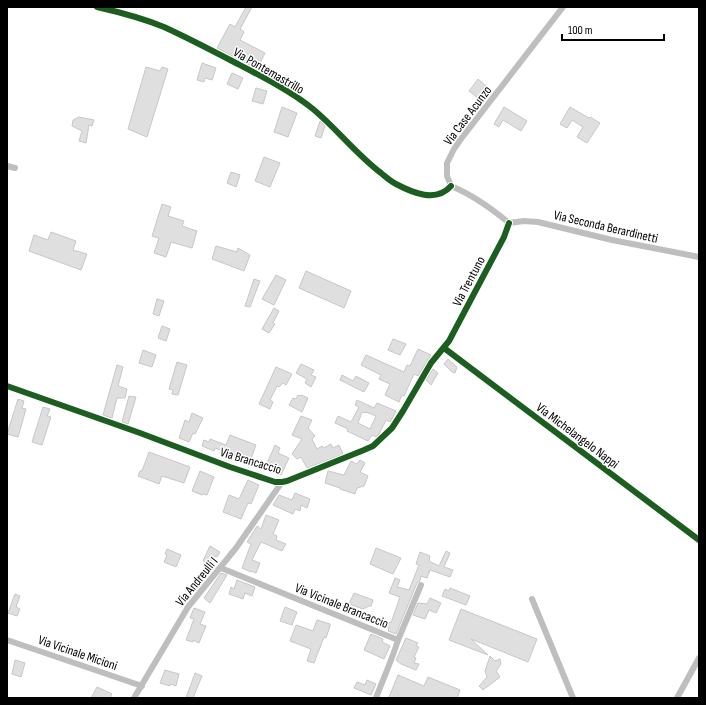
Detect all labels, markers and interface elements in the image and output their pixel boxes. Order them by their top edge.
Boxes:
scale bar [562,16,664,42]
text: 100 m [568,23,593,38]
street label: Via Pontemastrillo [230,44,307,98]
street label: Via Case Acunzo [440,83,495,148]
street label: Via Seconda Berardinetti [552,207,660,247]
street label: Via Trentuno [449,254,489,309]
street label: Via Michelangelo Nappi [533,399,622,472]
street label: Via Brancaccio [218,444,283,478]
street label: Via Andreulli I [172,554,221,609]
street label: Via Vicinale Brancaccio [292,580,391,632]
street label: Via Vicinale Micioni [36,632,119,674]

